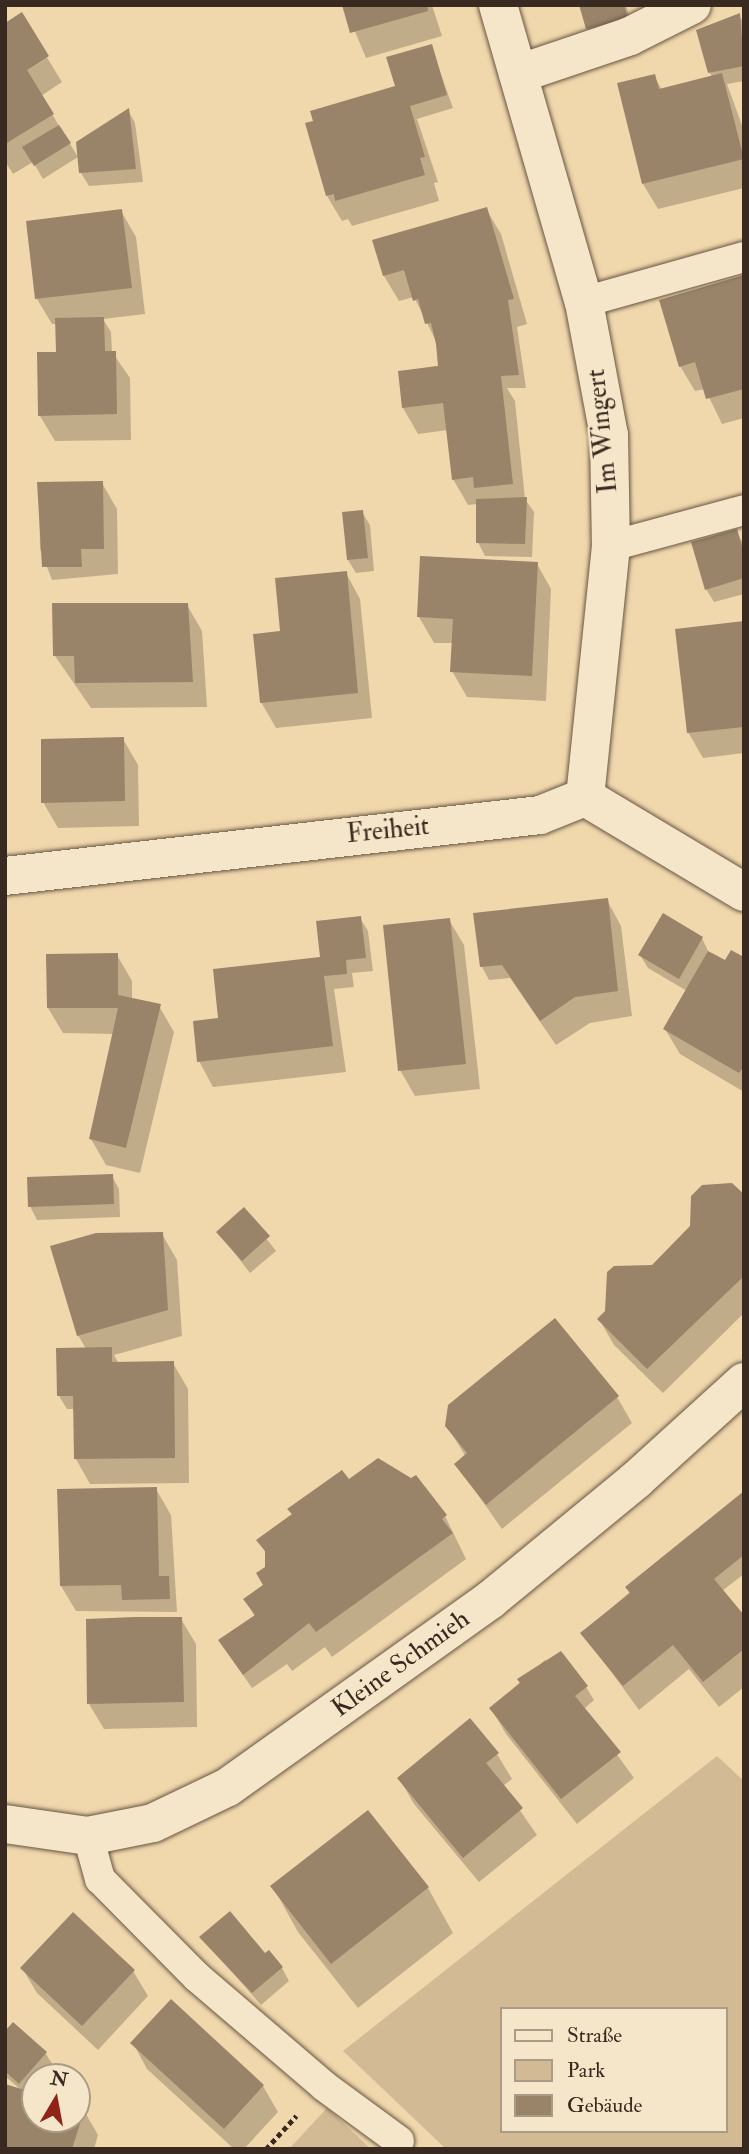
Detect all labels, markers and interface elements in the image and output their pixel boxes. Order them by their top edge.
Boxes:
street label: Im Wingert [581,367,625,495]
street label: Freiheit [345,811,431,851]
street label: Kleine Schmieh [326,1604,476,1724]
legend [500,2007,728,2133]
text: Straße [567,2022,622,2049]
text: Park [567,2057,605,2084]
north arrow [21,2063,91,2133]
text: N [49,2066,70,2093]
text: Gebäude [567,2092,642,2119]

